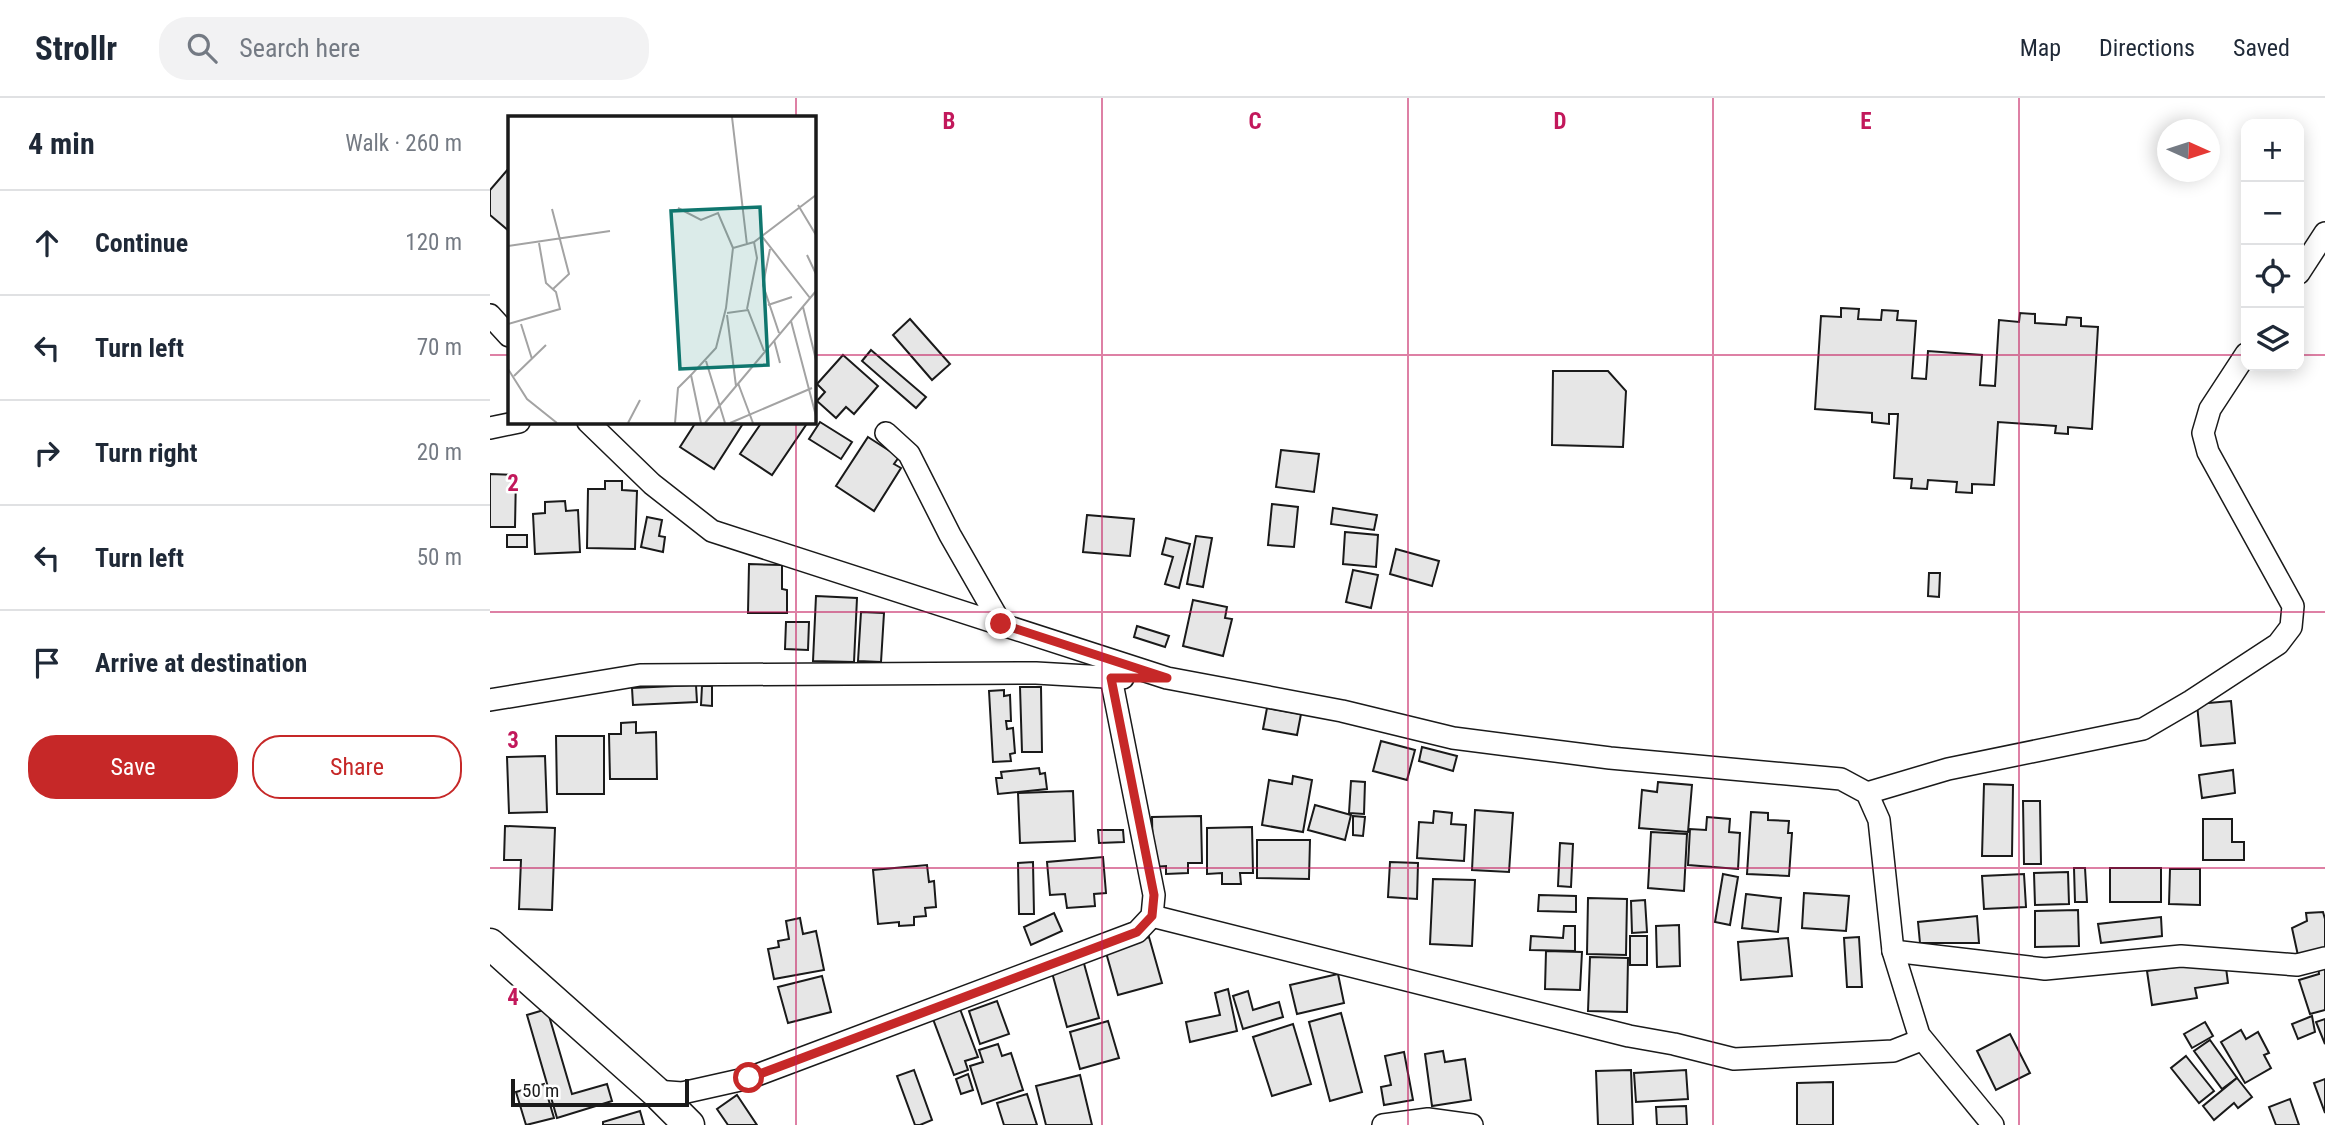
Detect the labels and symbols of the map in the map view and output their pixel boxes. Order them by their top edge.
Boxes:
text: B [943,108,955,135]
text: C [1248,108,1262,135]
text: D [1554,108,1567,135]
text: E [1860,108,1872,135]
inset map [508,116,816,424]
north arrow [2157,119,2220,182]
text: 2 [507,470,519,497]
route end [985,608,1016,639]
text: 3 [507,727,519,754]
text: 4 [507,984,519,1011]
route start [733,1062,764,1093]
scale bar [511,1076,690,1108]

